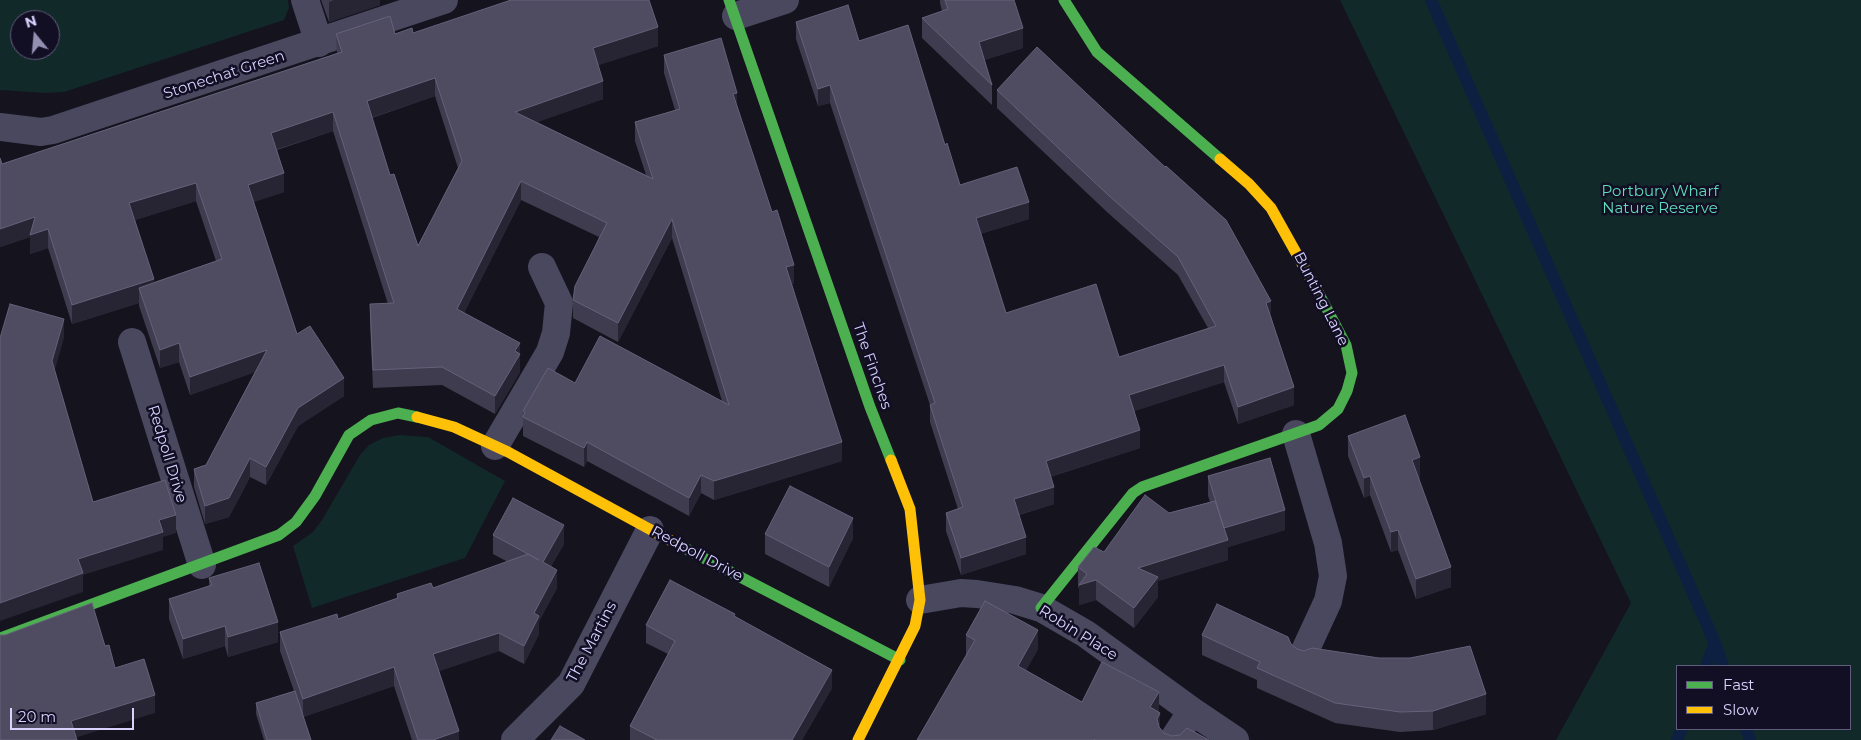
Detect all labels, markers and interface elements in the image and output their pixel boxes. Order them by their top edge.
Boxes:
north arrow [10,10,60,60]
text: N [23,11,39,32]
street label: Stonechat Green [161,47,287,103]
park label: Portbury Wharf Nature Reserve [1601,183,1719,218]
street label: Bunting Lane [1290,249,1352,349]
street label: The Finches [849,320,895,412]
street label: Redpoll Drive [144,403,190,505]
street label: Redpoll Drive [648,522,746,586]
street label: The Martins [563,599,621,685]
street label: Robin Place [1035,602,1121,664]
legend [1676,665,1851,730]
text: Fast [1723,675,1754,694]
scale bar [12,698,136,730]
text: Slow [1723,700,1759,719]
text: 20 m [18,707,56,726]

